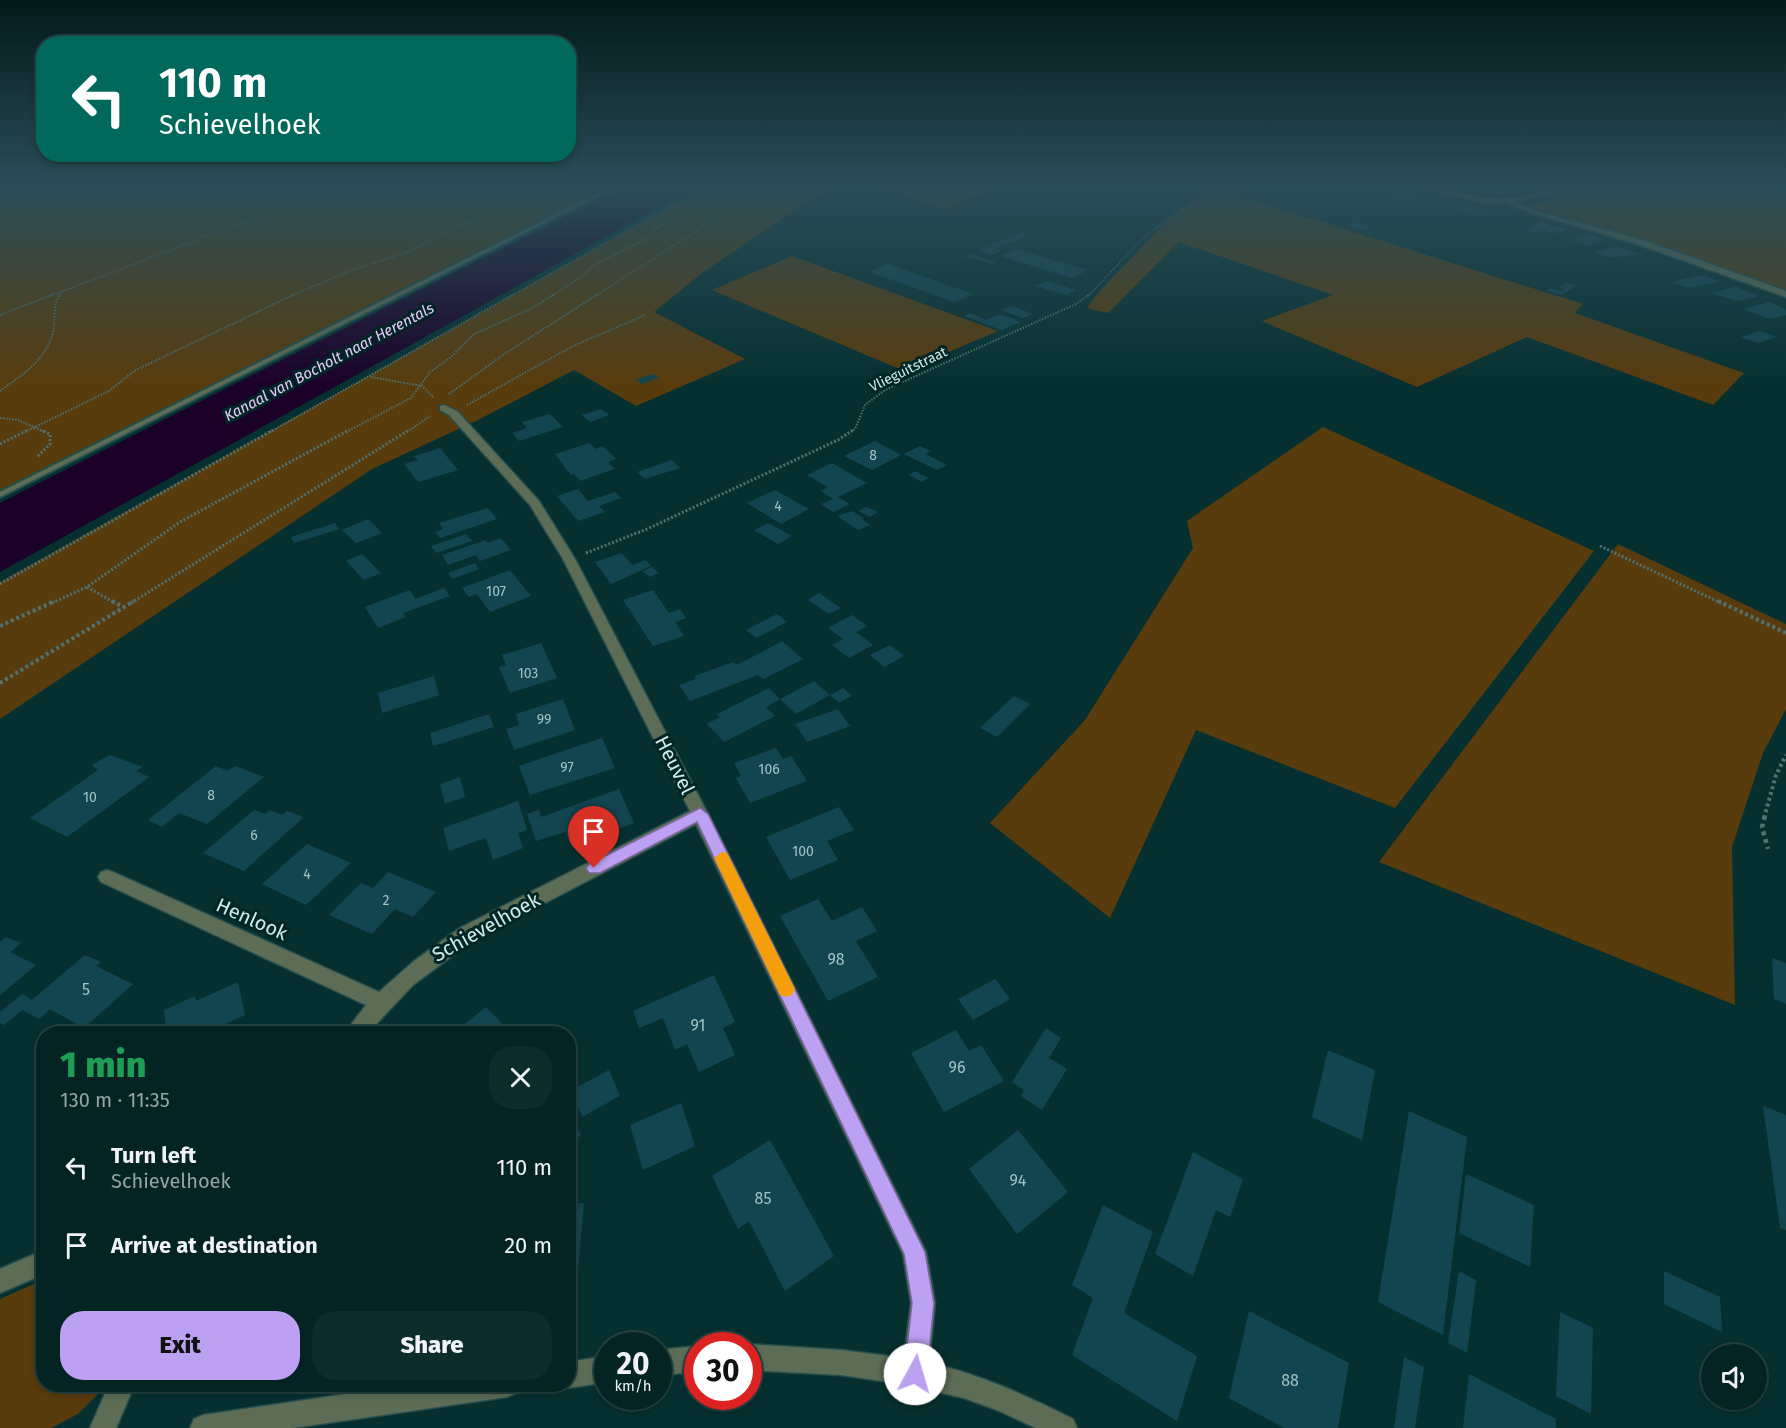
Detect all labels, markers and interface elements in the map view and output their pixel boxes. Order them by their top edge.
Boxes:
text: 110 m [159,58,267,108]
icon: left [60,60,138,138]
text: Schievelhoek [159,109,321,141]
water label: Kanaal van Bocholt naar Herentals [221,299,437,425]
street label: Vlieguitstraat [867,343,951,396]
house number: 8 [869,447,877,464]
house number: 4 [774,498,782,515]
house number: 107 [486,583,506,600]
house number: 103 [518,665,538,682]
house number: 99 [537,711,551,728]
street label: Heuvel [650,732,700,798]
house number: 97 [560,759,574,776]
house number: 106 [758,761,780,778]
house number: 8 [207,787,215,804]
house number: 10 [83,789,97,806]
pin [568,806,619,868]
icon: arrive [577,815,610,848]
house number: 6 [250,827,258,844]
house number: 100 [792,843,814,860]
house number: 4 [303,866,311,883]
street label: Schievelhoek [428,887,545,967]
house number: 2 [383,892,390,909]
street label: Henlook [213,893,292,946]
house number: 98 [827,950,845,969]
house number: 5 [82,980,90,999]
house number: 91 [690,1016,706,1035]
text: 1 min [60,1043,146,1087]
button: close [489,1046,552,1109]
house number: 96 [949,1058,965,1077]
text: 130 m · 11:35 [60,1088,170,1112]
text: Turn left [111,1142,196,1169]
icon: left [60,1151,93,1184]
text: 110 m [496,1154,552,1181]
text: Schievelhoek [111,1169,231,1193]
house number: 94 [1010,1171,1027,1190]
house number: 85 [755,1189,771,1208]
icon: arrive [60,1229,93,1262]
text: Arrive at destination [111,1232,318,1259]
text: 20 m [504,1232,552,1259]
button: Exit [60,1311,300,1380]
button: Share [312,1311,552,1380]
speed limit sign: 30 [684,1332,762,1410]
position arrow [883,1342,947,1406]
map controls [1701,1344,1767,1410]
button: sound [1701,1344,1767,1410]
text: 20 [616,1346,650,1382]
house number: 88 [1281,1371,1299,1390]
text: km/h [614,1377,652,1395]

